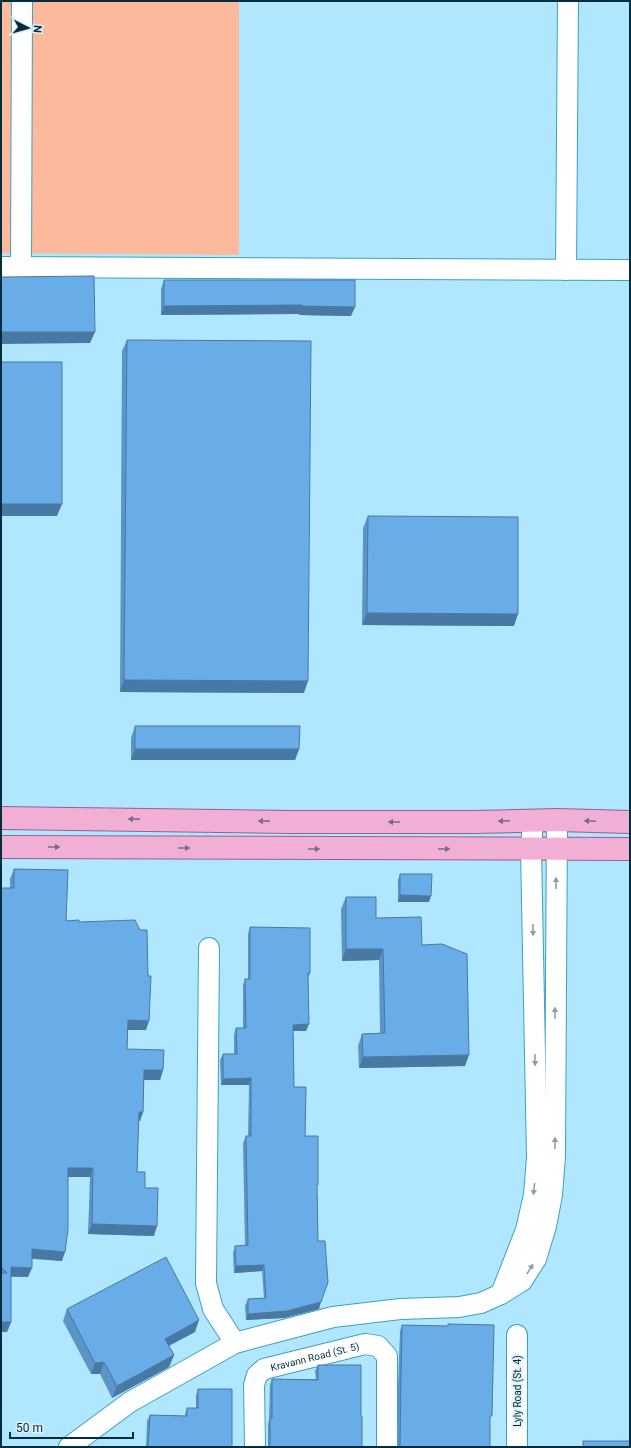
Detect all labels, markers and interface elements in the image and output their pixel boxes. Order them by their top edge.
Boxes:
north arrow [8,8,48,48]
text: N [31,24,44,34]
one-way arrow [128,816,140,823]
one-way arrow [257,818,270,824]
one-way arrow [498,818,510,825]
one-way arrow [583,818,596,824]
one-way arrow [387,819,400,825]
one-way arrow [48,844,61,850]
one-way arrow [178,845,191,851]
one-way arrow [308,846,321,852]
one-way arrow [438,846,451,852]
one-way arrow [553,876,559,889]
one-way arrow [530,924,536,937]
one-way arrow [552,1006,558,1019]
one-way arrow [532,1054,538,1067]
one-way arrow [552,1136,558,1149]
one-way arrow [531,1183,537,1195]
one-way arrow [526,1264,534,1274]
street label: Kravann Road (St. 5) [269,1341,361,1373]
street label: Lyly Road (St. 4) [512,1355,524,1427]
scale bar [10,1414,133,1440]
text: 50 m [16,1421,43,1435]

